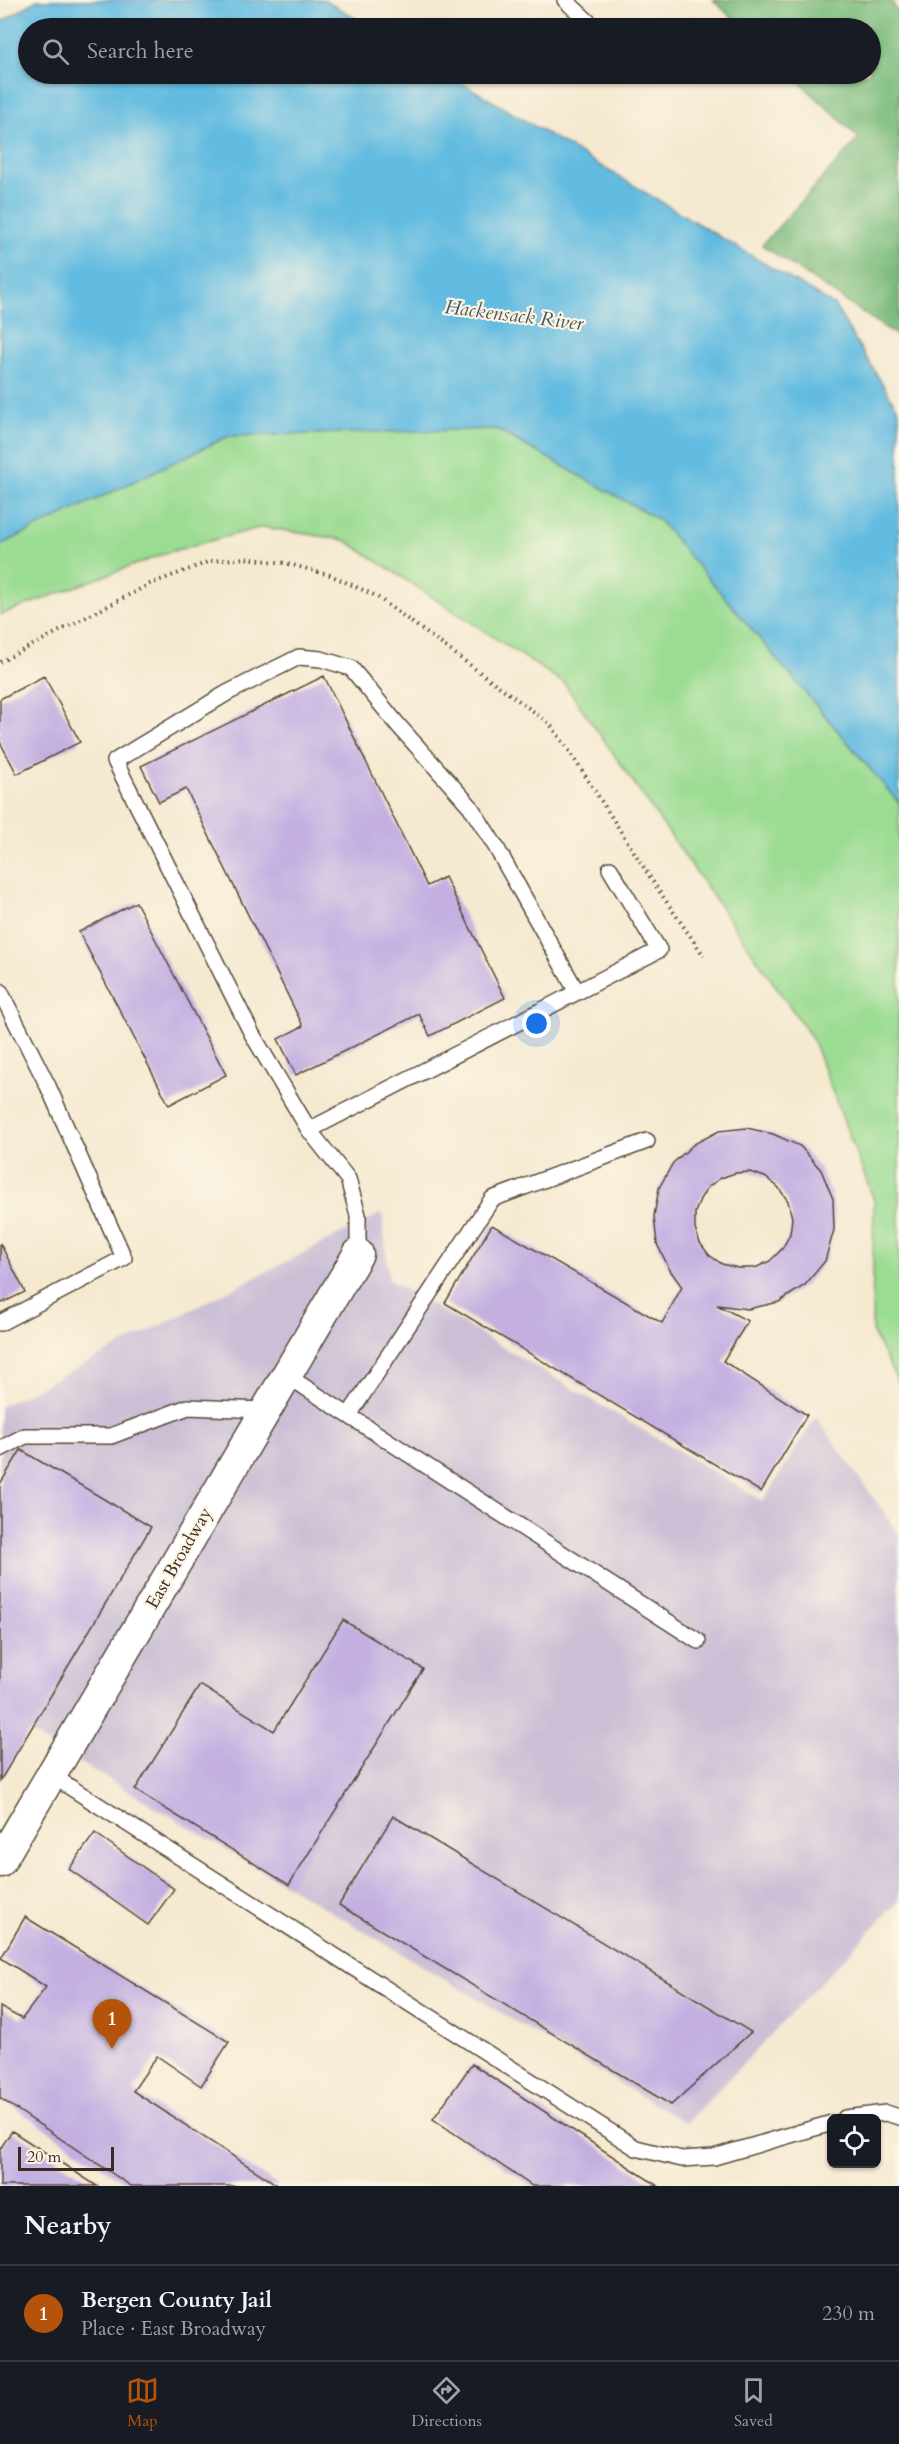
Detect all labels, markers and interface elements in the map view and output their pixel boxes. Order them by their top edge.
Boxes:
search box [18,18,881,84]
icon: search [39,35,72,68]
text: Search here [87,36,194,66]
water label: Hackensack River [443,293,586,337]
your location [522,1009,551,1038]
street label: East Broadway [140,1502,218,1613]
pin: 1 [92,2000,132,2049]
map controls [827,2114,881,2168]
button: locate [827,2114,881,2168]
scale bar [18,2144,114,2172]
text: 20 m [27,2146,61,2168]
text: Nearby [24,2208,112,2243]
text: Bergen County Jail [81,2285,272,2315]
text: 1 [38,2300,49,2327]
text: 230 m [822,2300,875,2327]
text: Place · East Broadway [81,2315,266,2342]
tab: Map [126,2374,159,2432]
tab: Directions [411,2374,482,2432]
tab: Saved [734,2374,773,2432]

